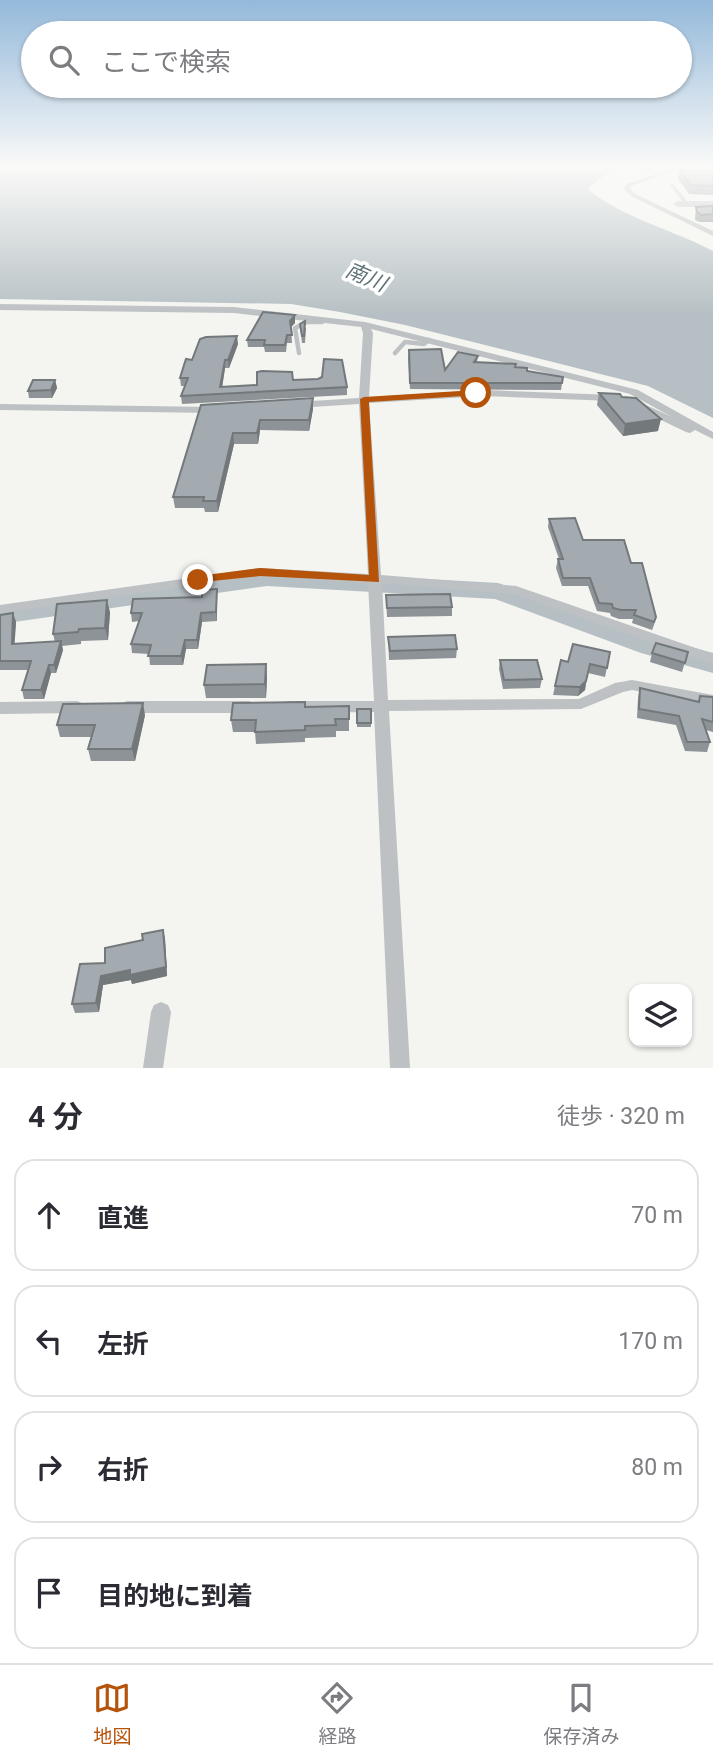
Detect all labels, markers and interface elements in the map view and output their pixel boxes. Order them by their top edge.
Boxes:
search box [21,21,692,98]
icon: search [45,41,83,79]
text: ここで検索 [101,47,231,77]
water label: 南川 [342,258,392,297]
route start [460,377,491,408]
route end [182,564,213,595]
map controls [629,984,692,1047]
button: layers [629,984,692,1047]
text: 4 分 [28,1099,83,1134]
text: 徒歩 · 320 m [557,1103,685,1130]
icon: ahead [30,1196,68,1234]
text: 70 m [631,1202,683,1229]
text: 直進 [97,1203,149,1233]
icon: left [30,1322,68,1360]
text: 170 m [618,1328,683,1355]
text: 左折 [97,1329,149,1359]
icon: right [30,1448,68,1486]
text: 80 m [631,1454,683,1481]
text: 右折 [97,1455,149,1485]
icon: arrive [30,1574,68,1612]
text: 目的地に到着 [97,1581,253,1611]
tab: 地図 [93,1679,132,1748]
tab: 経路 [318,1679,357,1748]
tab: 保存済み [543,1679,620,1748]

